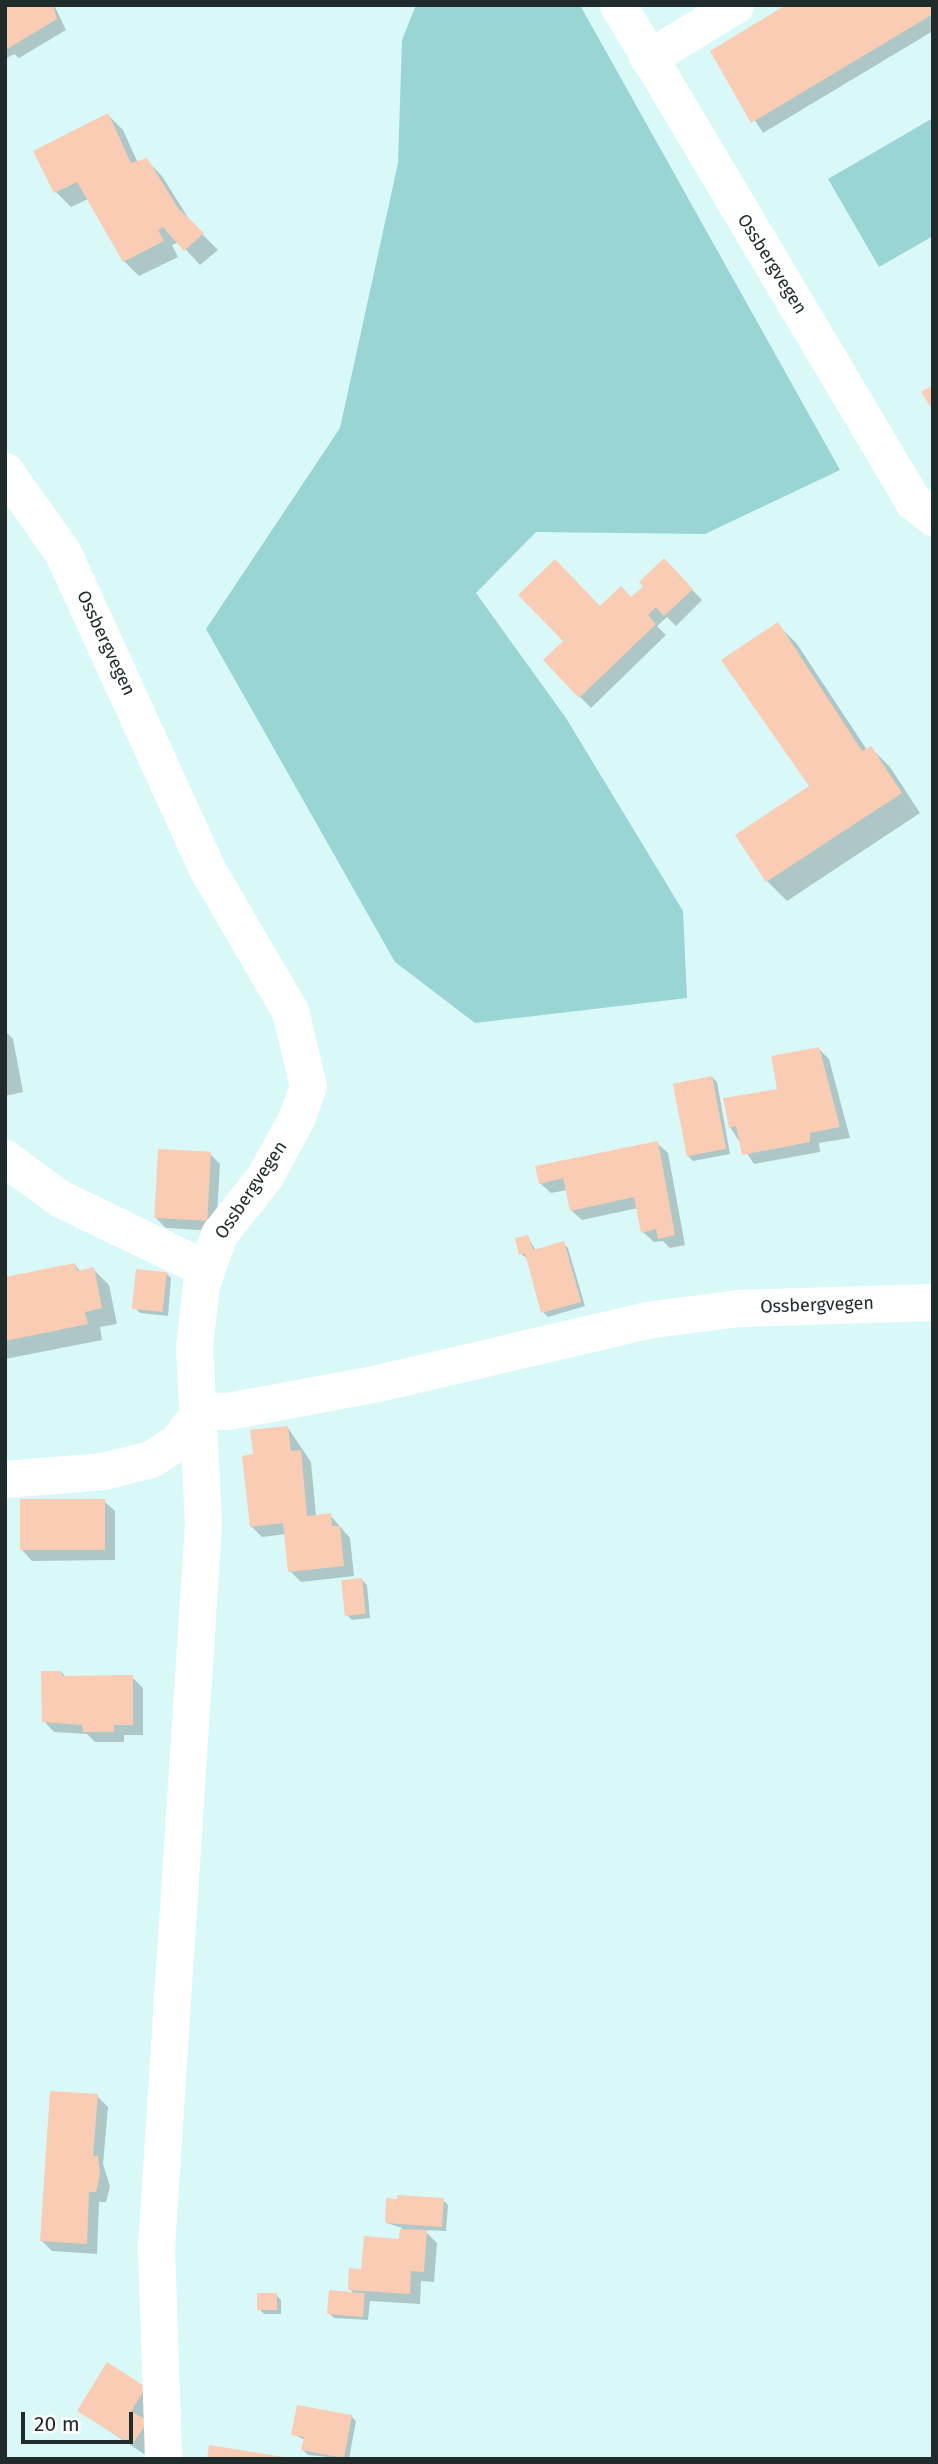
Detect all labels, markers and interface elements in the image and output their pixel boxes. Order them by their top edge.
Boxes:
street label: Ossbergvegen [733,210,811,318]
street label: Ossbergvegen [72,587,140,699]
street label: Ossbergvegen [210,1137,292,1243]
street label: Ossbergvegen [760,1292,874,1318]
scale bar [24,2398,136,2442]
text: 20 m [34,2411,80,2437]

